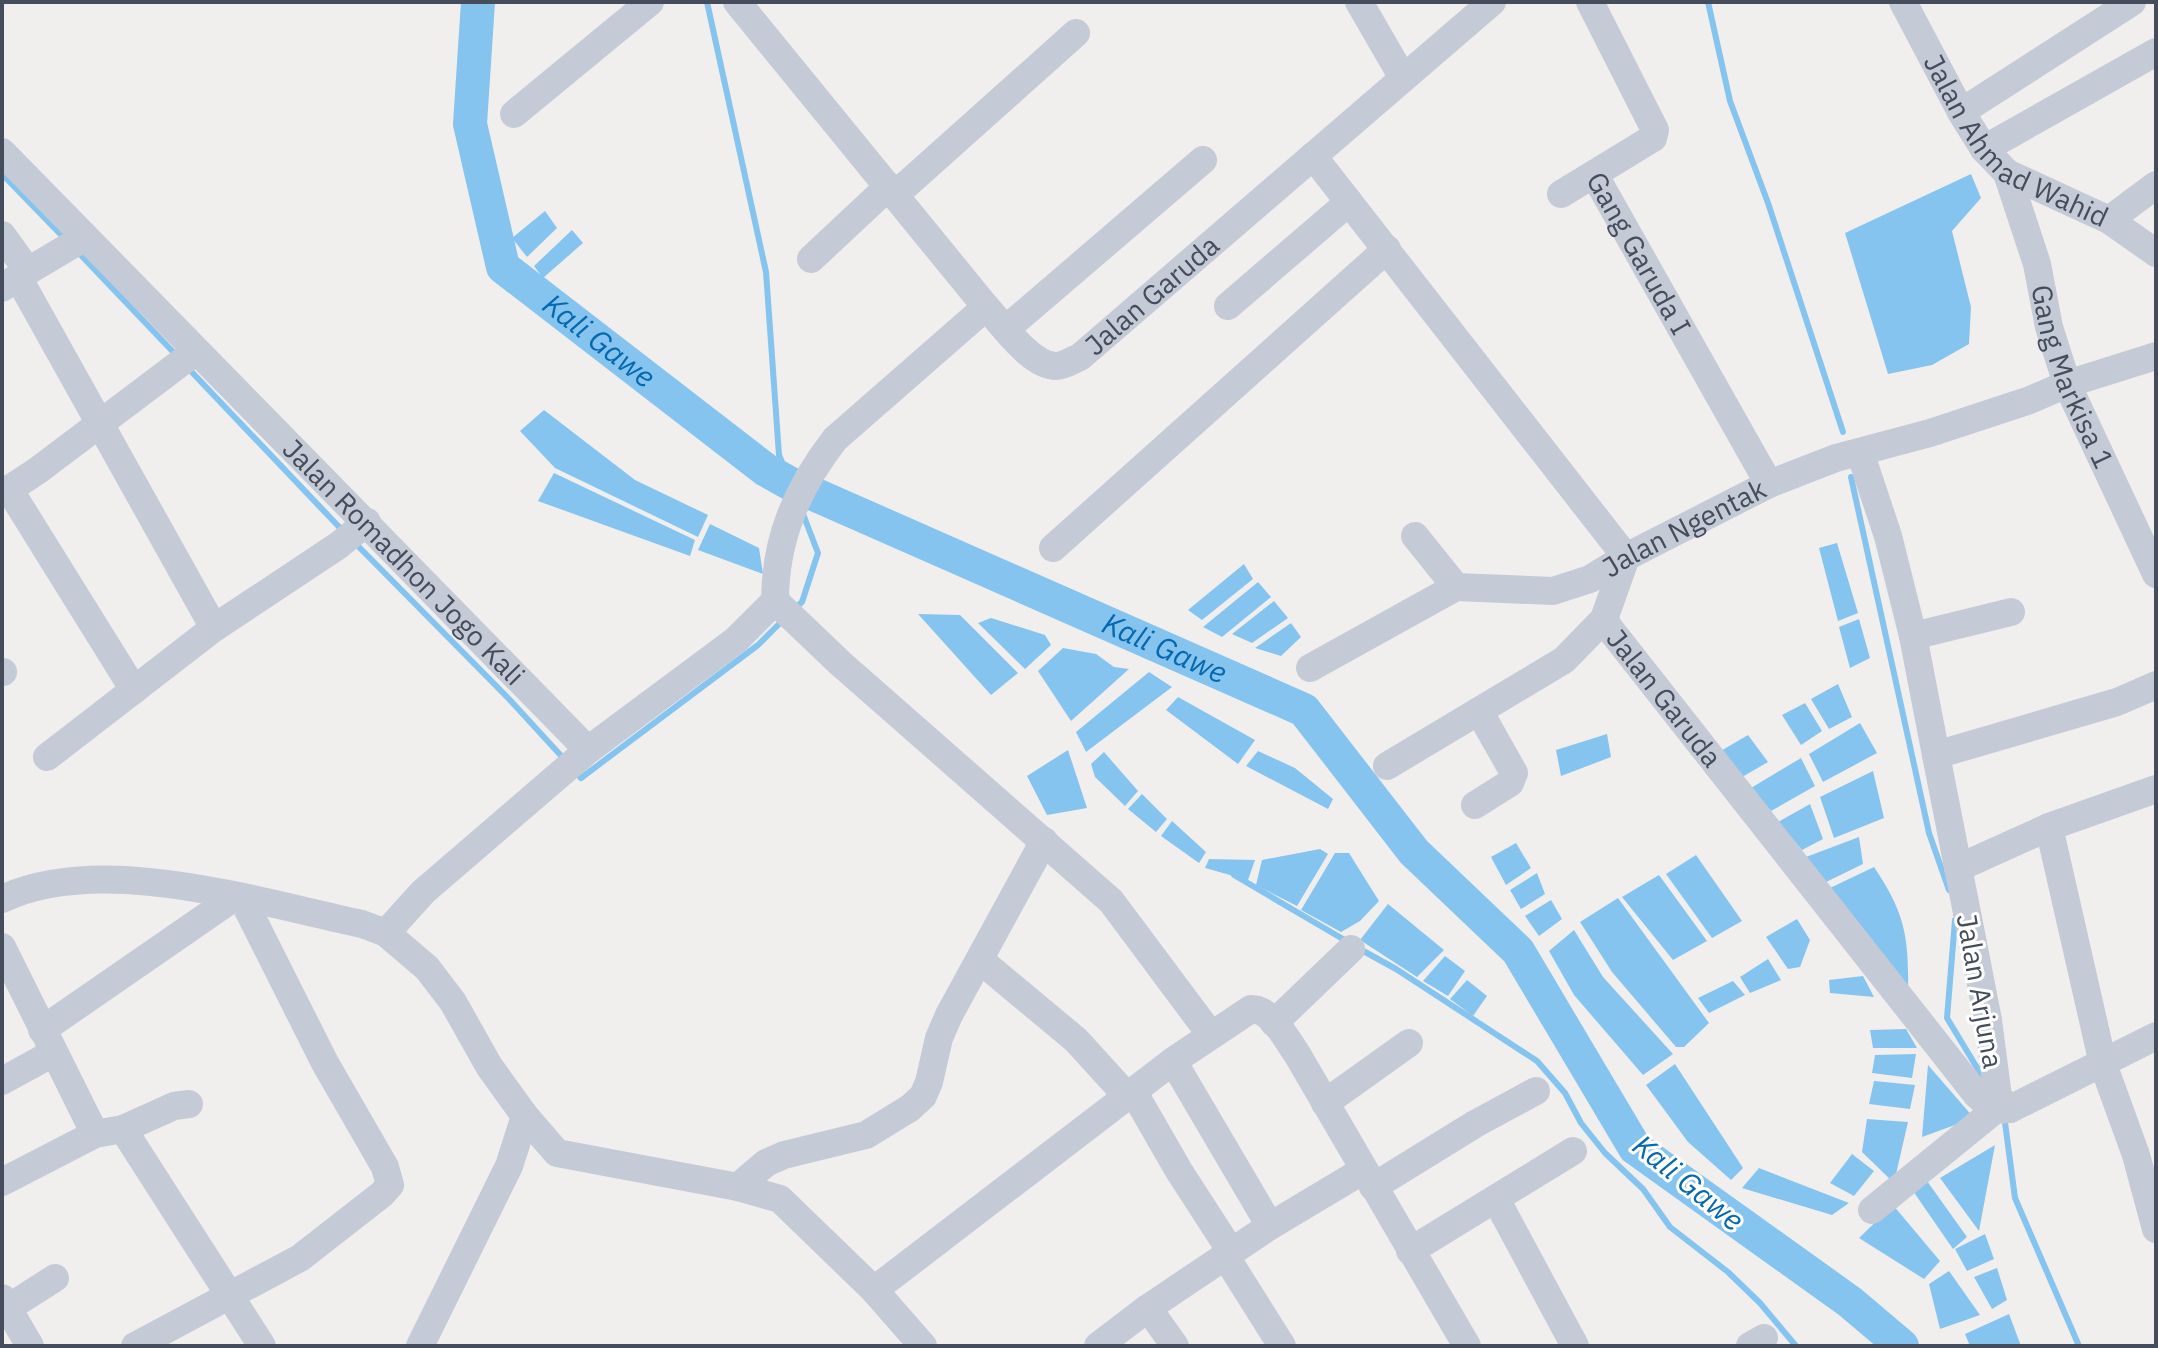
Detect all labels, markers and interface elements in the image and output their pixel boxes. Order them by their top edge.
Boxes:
street label: Jalan Ahmad Wahid [1916,47,2114,235]
street label: Gang Garuda I [1579,165,1700,341]
street label: Jalan Garuda [1076,226,1227,363]
street label: Gang Markisa 1 [2023,281,2123,474]
water label: Kali Gawe [536,284,664,395]
street label: Jalan Romadhon Jogo Kali [275,430,533,693]
street label: Jalan Ngentak [1595,470,1772,585]
water label: Kali Gawe [1097,603,1233,692]
street label: Jalan Garuda [1599,621,1731,774]
street label: Jalan Arjuna [1949,911,2012,1071]
water label: Kali Gawe [1625,1125,1752,1238]

